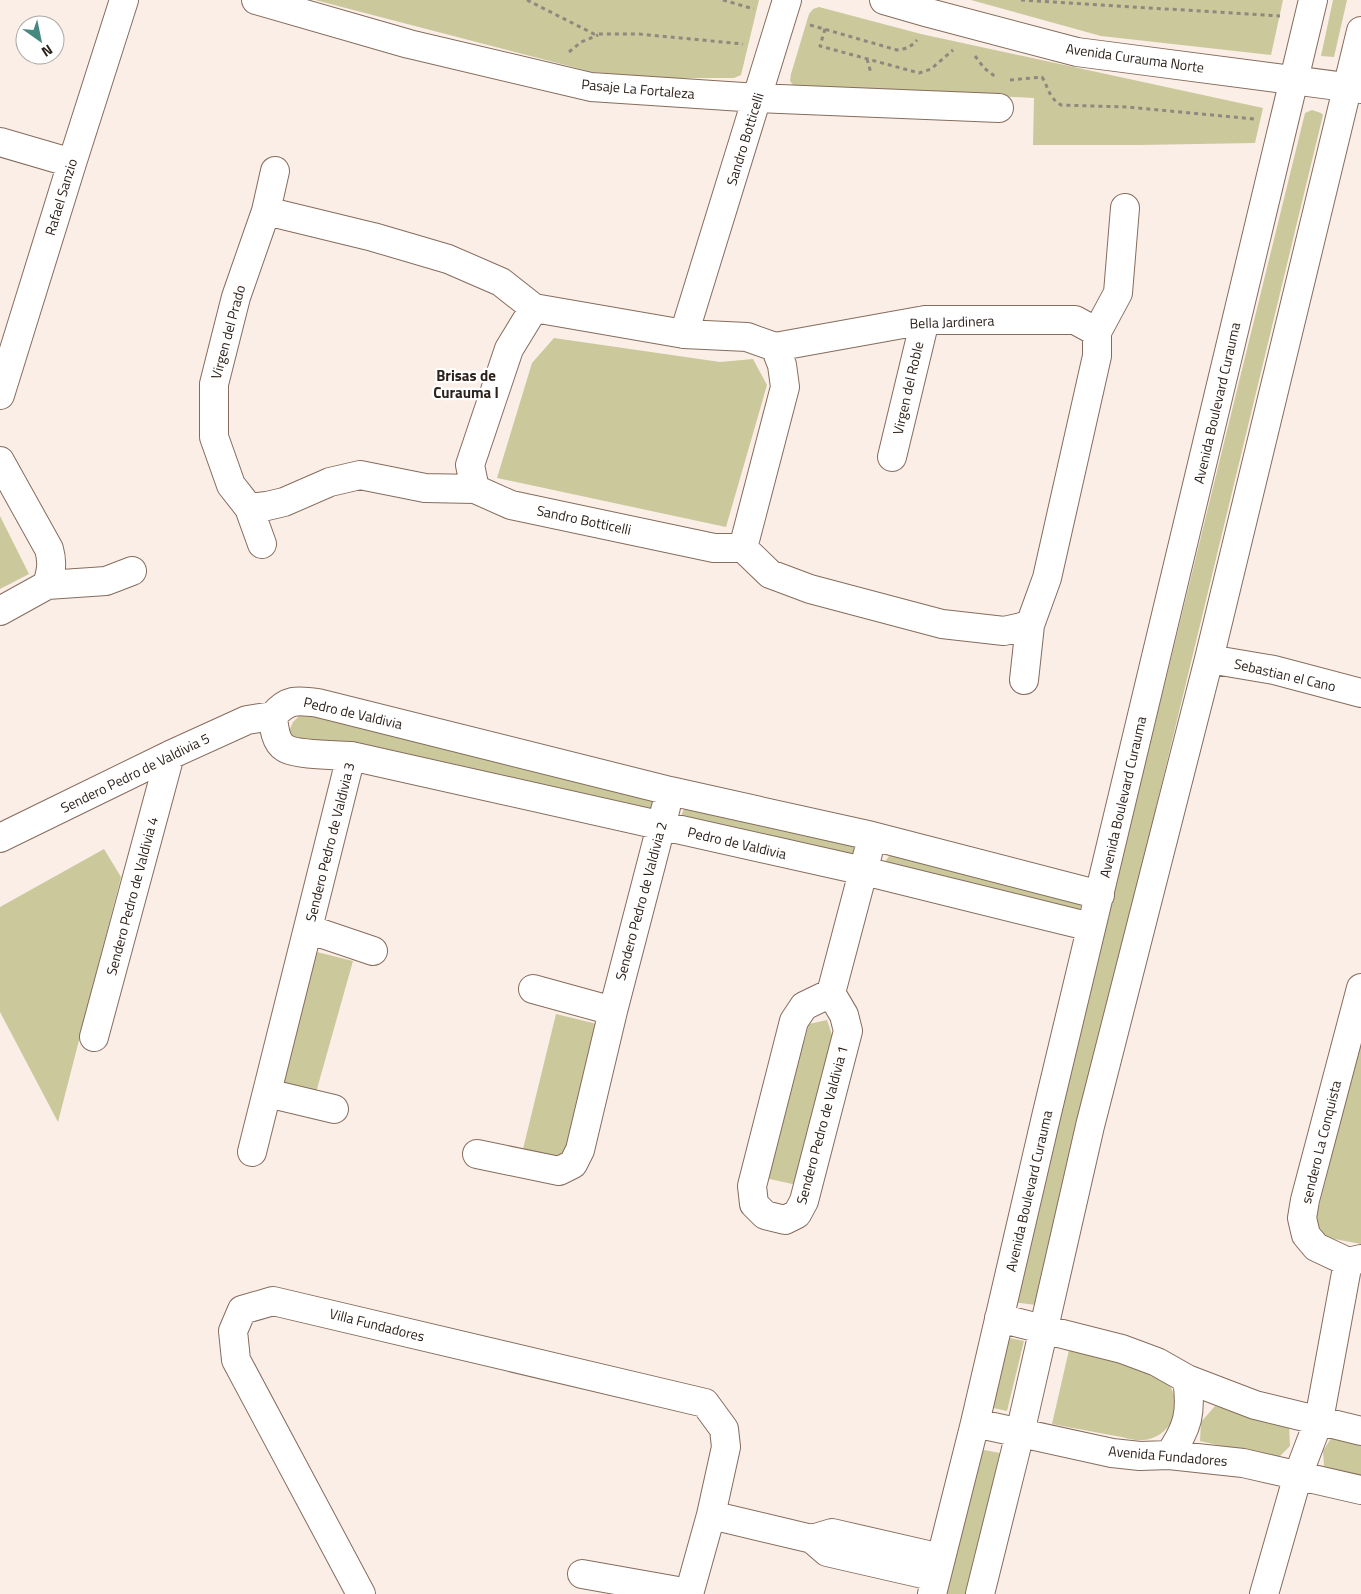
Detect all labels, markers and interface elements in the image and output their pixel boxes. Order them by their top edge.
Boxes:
north arrow [15,15,65,65]
street label: Avenida Curauma Norte [1065,37,1206,78]
text: N [38,40,57,63]
street label: Pasaje La Fortaleza [580,73,696,104]
street label: Sandro Botticelli [720,90,769,188]
street label: Rafael Sanzio [39,156,82,238]
street label: Virgen del Prado [205,283,250,381]
street label: Bella Jardinera [909,310,995,333]
street label: Avenida Boulevard Curauma [1188,320,1245,486]
street label: Virgen del Roble [887,339,928,437]
district label: Brisas de Curauma I [433,364,499,404]
street label: Sandro Botticelli [535,499,633,540]
street label: Sebastian el Cano [1232,653,1338,696]
street label: Pedro de Valdivia [302,691,405,734]
street label: Avenida Boulevard Curauma [1094,714,1151,880]
street label: Sendero Pedro de Valdivia 5 [57,727,213,818]
street label: Sendero Pedro de Valdivia 3 [300,760,359,924]
street label: Sendero Pedro de Valdivia 4 [100,814,163,978]
street label: Sendero Pedro de Valdivia 2 [609,819,672,983]
street label: Pedro de Valdivia [686,821,789,864]
street label: Sendero Pedro de Valdivia 1 [790,1043,853,1207]
street label: sendero La Conquista [1295,1078,1346,1206]
street label: Avenida Boulevard Curauma [1000,1108,1057,1274]
street label: Villa Fundadores [327,1303,427,1346]
street label: Avenida Fundadores [1108,1440,1228,1471]

